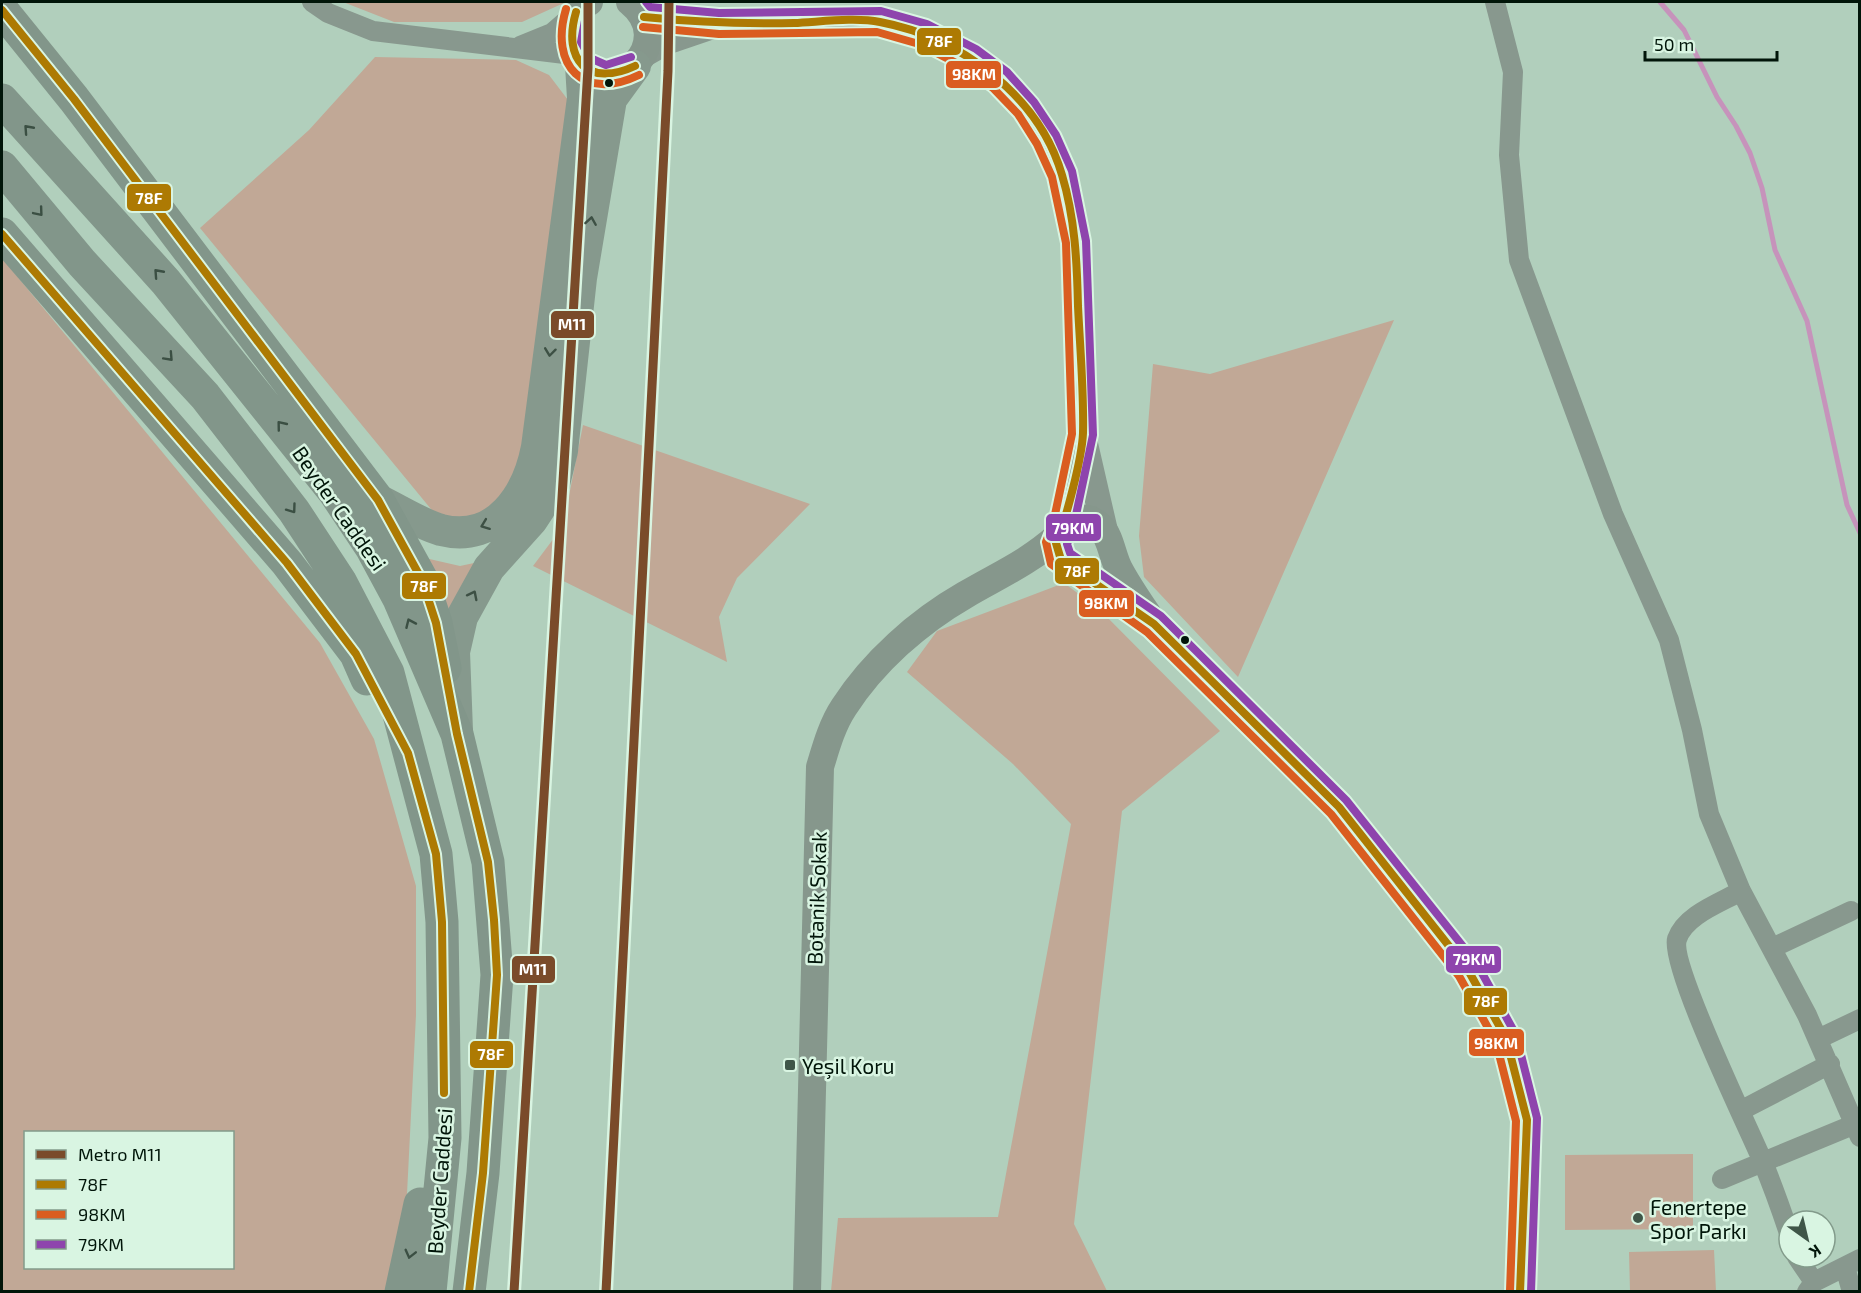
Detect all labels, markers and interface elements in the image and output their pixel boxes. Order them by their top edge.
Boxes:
scale bar [1645,24,1777,62]
line badge: 78F [916,27,962,56]
text: 78F [925,31,953,50]
text: 50 m [1654,33,1694,55]
line badge: 98KM [945,60,1002,89]
text: 98KM [952,64,996,83]
unlabelled marker [603,77,615,89]
one-way arrow [24,125,35,135]
line badge: 78F [126,183,172,212]
text: 78F [135,188,163,207]
one-way arrow [32,205,43,216]
one-way arrow [584,216,596,225]
one-way arrow [154,269,165,280]
line badge: M11 [550,310,595,339]
text: M11 [558,314,586,333]
one-way arrow [544,347,557,356]
one-way arrow [162,351,173,361]
one-way arrow [277,421,288,432]
street label: Beyder Caddesi [288,441,392,575]
one-way arrow [285,502,296,513]
line badge: 79KM [1045,513,1102,542]
one-way arrow [481,518,492,530]
text: 79KM [1052,518,1094,537]
line badge: 78F [1054,557,1100,585]
text: 78F [1063,561,1091,580]
line badge: 78F [401,572,447,600]
text: 78F [410,576,438,595]
line badge: 98KM [1078,589,1135,618]
one-way arrow [466,591,477,602]
text: 98KM [1084,593,1128,612]
one-way arrow [405,618,417,629]
unlabelled marker [1179,634,1191,646]
street label: Botanik Sokak [801,830,831,965]
line badge: 79KM [1445,945,1502,974]
text: 79KM [1453,949,1495,968]
line badge: M11 [511,955,556,984]
text: M11 [519,959,547,978]
line badge: 78F [1463,987,1508,1016]
text: 78F [1472,991,1500,1010]
line badge: 98KM [1468,1028,1525,1057]
text: 98KM [1474,1033,1518,1052]
line badge: 78F [469,1040,514,1069]
text: 78F [477,1044,505,1063]
place label: Yeşil Koru [802,1053,895,1080]
marker: Yeşil Koru [783,1058,797,1072]
street label: Beyder Caddesi [421,1107,457,1255]
legend [24,1131,234,1269]
text: Metro M11 [78,1143,162,1165]
text: 78F [78,1173,108,1195]
place label: Fenertepe Spor Parkı [1650,1194,1747,1243]
text: 98KM [78,1203,126,1225]
north arrow [1777,1209,1837,1269]
marker: Fenertepe Spor Parkı [1631,1211,1645,1225]
text: 79KM [78,1233,124,1255]
text: K [1805,1241,1825,1263]
one-way arrow [404,1248,417,1258]

